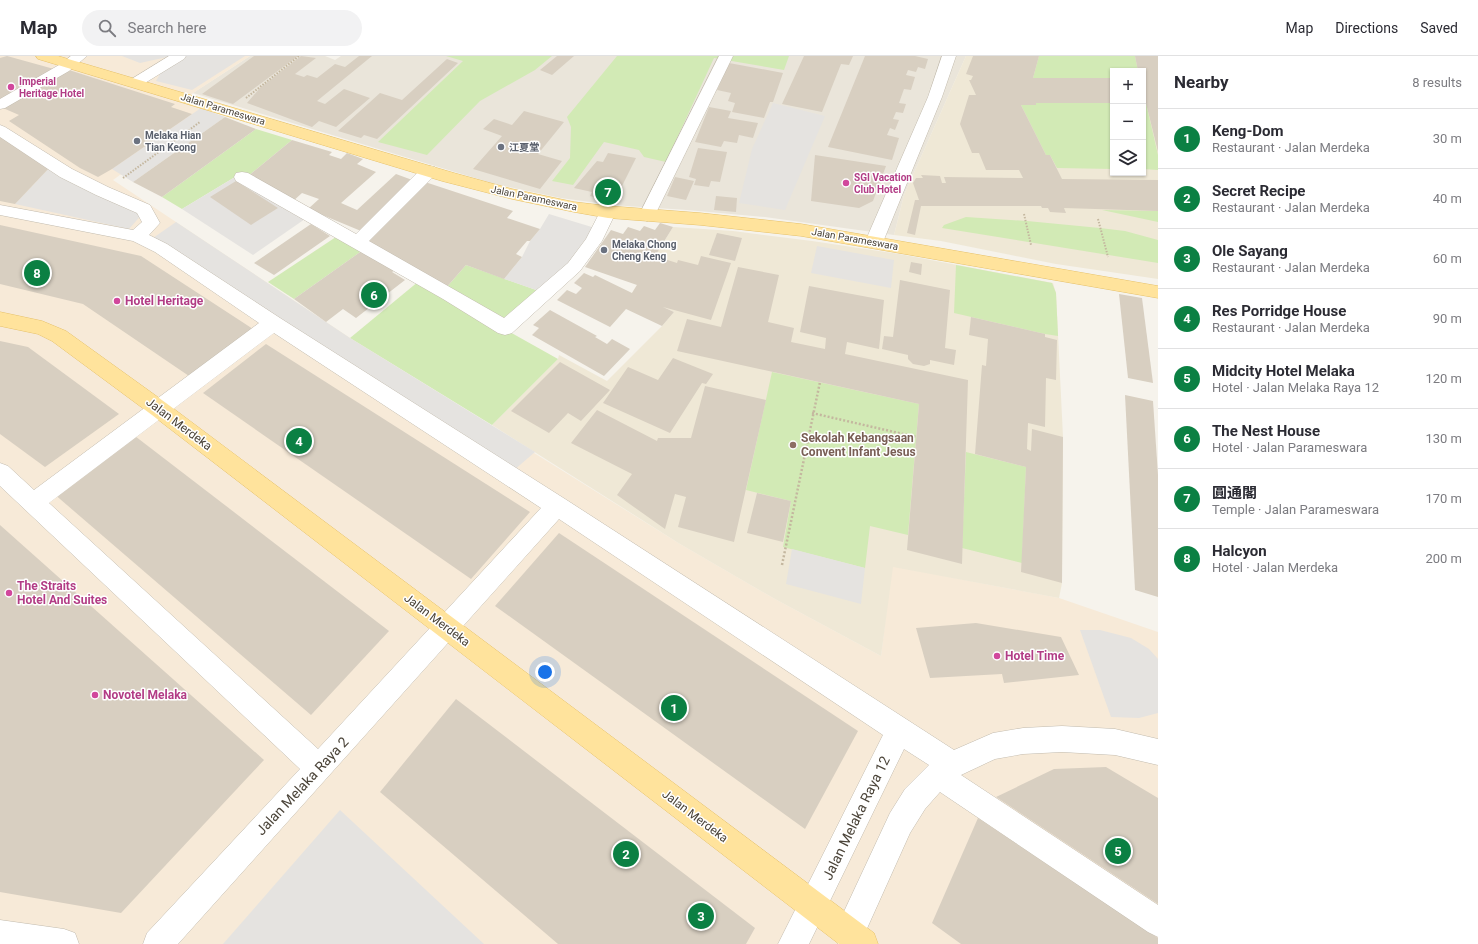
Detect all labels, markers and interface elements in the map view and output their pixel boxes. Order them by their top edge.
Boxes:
search box [82,10,362,46]
text: Map [20,16,58,39]
icon: search [96,17,118,39]
text: Search here [128,19,206,37]
text: Map [1286,20,1313,36]
text: Directions [1335,20,1398,36]
text: Saved [1420,20,1458,36]
map controls [1110,68,1146,176]
button: + [1110,68,1146,104]
text: Nearby [1174,72,1229,92]
text: 8 results [1412,75,1462,90]
place label: Imperial Heritage Hotel [19,76,85,99]
marker: Imperial Heritage Hotel [6,82,16,92]
street label: Jalan Parameswara [179,91,267,127]
button: − [1110,104,1146,140]
text: Keng-Dom [1212,122,1284,140]
place label: Melaka Hian Tian Keong [145,130,201,153]
text: 1 [1183,131,1191,146]
text: 30 m [1433,131,1462,146]
marker: Melaka Hian Tian Keong [132,136,142,146]
button: layers [1110,140,1146,176]
text: Restaurant · Jalan Merdeka [1212,140,1370,155]
marker: 江夏堂 [496,142,506,152]
place label: 江夏堂 [509,142,539,153]
place label: SGI Vacation Club Hotel [854,172,912,195]
pin: 7 [595,177,621,207]
marker: SGI Vacation Club Hotel [841,178,851,188]
text: Secret Recipe [1212,182,1305,200]
street label: Jalan Parameswara [490,183,578,213]
text: 2 [1183,191,1191,206]
text: 40 m [1433,191,1462,206]
text: Restaurant · Jalan Merdeka [1212,200,1370,215]
street label: Jalan Parameswara [811,226,899,252]
place label: Melaka Chong Cheng Keng [612,239,677,262]
text: Ole Sayang [1212,242,1288,260]
marker: Melaka Chong Cheng Keng [599,245,609,255]
text: 3 [1183,251,1191,266]
text: 60 m [1433,251,1462,266]
pin: 8 [24,258,50,288]
text: Restaurant · Jalan Merdeka [1212,260,1370,275]
pin: 6 [361,280,387,310]
place label: Hotel Heritage [125,294,204,308]
marker: Hotel Heritage [112,296,122,306]
text: Res Porridge House [1212,302,1346,320]
text: 4 [1183,311,1191,326]
text: 90 m [1433,311,1462,326]
text: Restaurant · Jalan Merdeka [1212,320,1370,335]
text: Midcity Hotel Melaka [1212,362,1355,380]
text: 5 [1183,371,1191,386]
text: 120 m [1425,371,1462,386]
text: Hotel · Jalan Melaka Raya 12 [1212,380,1379,395]
street label: Jalan Merdeka [143,395,215,453]
text: The Nest House [1212,422,1320,440]
pin: 4 [286,426,312,456]
place label: Sekolah Kebangsaan Convent Infant Jesus [801,431,916,459]
text: 6 [1183,431,1191,446]
text: 130 m [1425,431,1462,446]
marker: Sekolah Kebangsaan Convent Infant Jesus [788,440,798,450]
text: Hotel · Jalan Parameswara [1212,440,1367,455]
text: 圓通閣 [1212,484,1257,502]
text: 7 [1183,491,1191,506]
text: 170 m [1425,491,1462,506]
text: Temple · Jalan Parameswara [1212,502,1379,517]
text: Halcyon [1212,542,1267,560]
text: 8 [1183,551,1191,566]
text: 200 m [1425,551,1462,566]
text: Hotel · Jalan Merdeka [1212,560,1338,575]
place label: The Straits Hotel And Suites [17,579,107,607]
marker: The Straits Hotel And Suites [4,588,14,598]
street label: Jalan Merdeka [401,591,473,649]
place label: Hotel Time [1005,649,1065,663]
marker: Hotel Time [992,651,1002,661]
your location [535,662,555,682]
place label: Novotel Melaka [103,688,188,702]
marker: Novotel Melaka [90,690,100,700]
pin: 1 [661,693,687,723]
street label: Jalan Melaka Raya 2 [252,734,352,838]
street label: Jalan Melaka Raya 12 [819,753,893,883]
street label: Jalan Merdeka [659,787,731,845]
pin: 5 [1105,836,1131,866]
pin: 2 [613,839,639,869]
pin: 3 [688,901,714,931]

